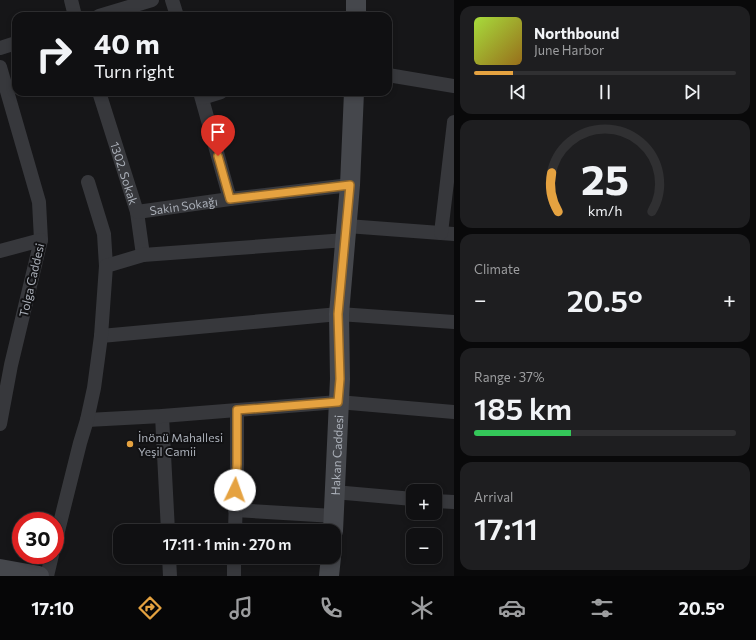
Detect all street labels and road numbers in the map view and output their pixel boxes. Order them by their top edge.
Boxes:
street label: 1302. Sokak [108,140,141,207]
street label: Sakin Sokağı [149,194,219,217]
street label: Tolga Caddesi [16,242,46,318]
street label: Hakan Caddesi [328,415,345,496]

